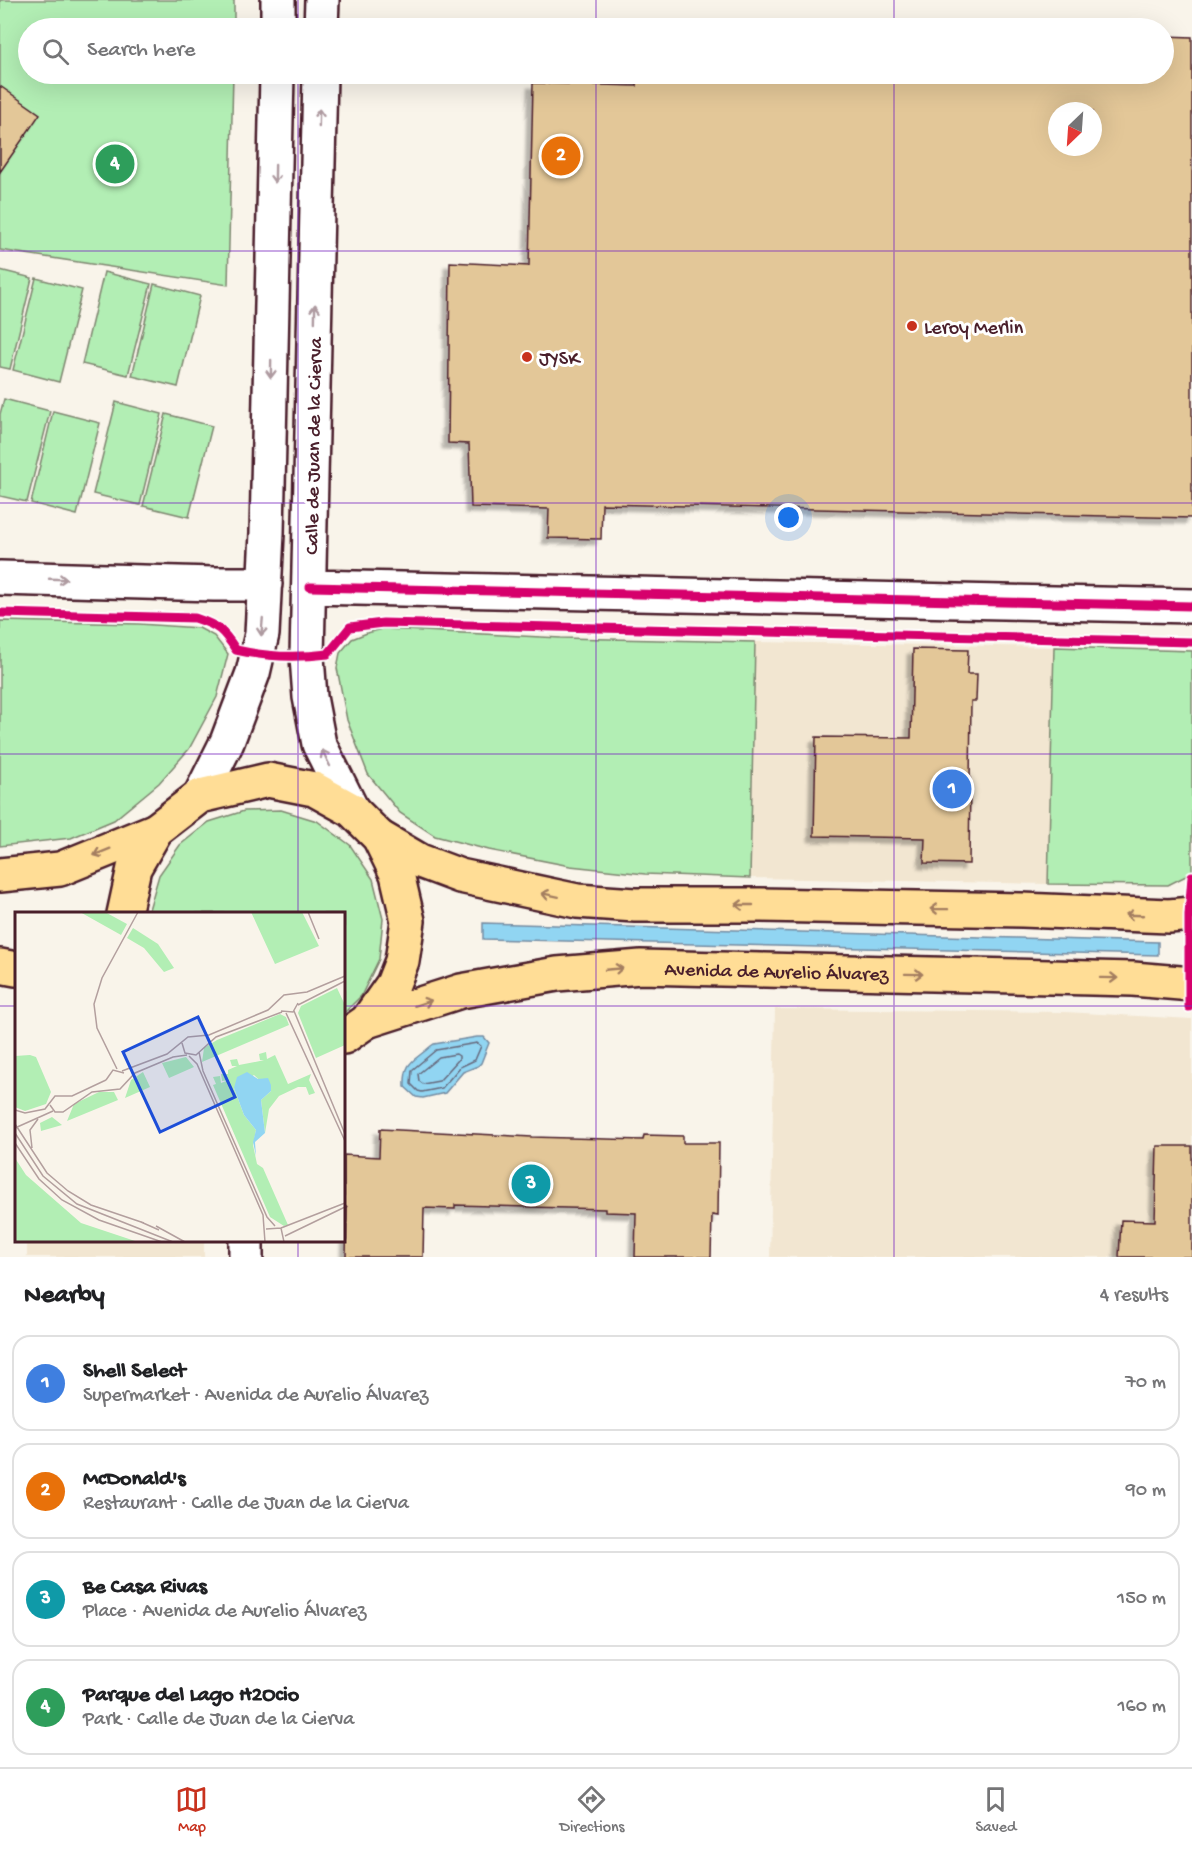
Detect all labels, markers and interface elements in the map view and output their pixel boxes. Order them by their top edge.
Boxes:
search box [18,18,1174,84]
icon: search [39,35,72,68]
text: Search here [87,38,195,64]
north arrow [1048,102,1102,156]
one-way arrow [313,109,325,129]
pin: 2 [542,134,580,178]
pin: 4 [96,142,134,186]
one-way arrow [269,163,281,183]
one-way arrow [309,304,321,324]
place label: Leroy Merlin [924,318,1024,341]
marker: Leroy Merlin [905,319,919,333]
street label: Calle de Juan de la Cierva [302,336,329,555]
place label: JYSK [539,349,581,372]
marker: JYSK [520,350,534,364]
one-way arrow [265,358,277,378]
your location [774,503,803,532]
one-way arrow [48,574,68,585]
one-way arrow [256,616,267,636]
one-way arrow [320,749,331,767]
pin: 1 [932,766,972,812]
one-way arrow [93,847,112,858]
one-way arrow [540,889,560,900]
one-way arrow [734,899,754,911]
one-way arrow [929,903,949,915]
one-way arrow [1124,909,1144,921]
inset map [15,912,345,1242]
street label: Avenida de Aurelio Álvarez [664,960,890,988]
one-way arrow [604,963,624,974]
one-way arrow [904,968,924,979]
one-way arrow [1099,973,1119,984]
one-way arrow [413,997,432,1008]
pin: 3 [512,1162,550,1206]
text: Nearby [24,1281,105,1312]
text: 4 results [1100,1285,1168,1308]
text: Shell Select [83,1359,186,1385]
text: 1 [41,1372,50,1395]
text: 70 m [1125,1372,1166,1395]
text: Supermarket · Avenida de Aurelio Álvarez [83,1385,428,1408]
text: McDonald's [83,1467,186,1493]
text: 2 [41,1480,50,1503]
text: 90 m [1126,1480,1166,1503]
text: Restaurant · Calle de Juan de la Cierva [83,1493,409,1516]
text: Be Casa Rivas [83,1575,207,1601]
text: 3 [40,1588,51,1611]
text: 150 m [1117,1588,1166,1611]
text: Place · Avenida de Aurelio Álvarez [83,1601,366,1624]
text: Parque del Lago H2Ocio [83,1683,299,1709]
text: 4 [41,1696,50,1719]
text: 160 m [1117,1696,1166,1719]
text: Park · Calle de Juan de la Cierva [83,1709,354,1732]
tab: Map [175,1783,208,1838]
tab: Directions [559,1783,625,1838]
tab: Saved [975,1783,1016,1838]

